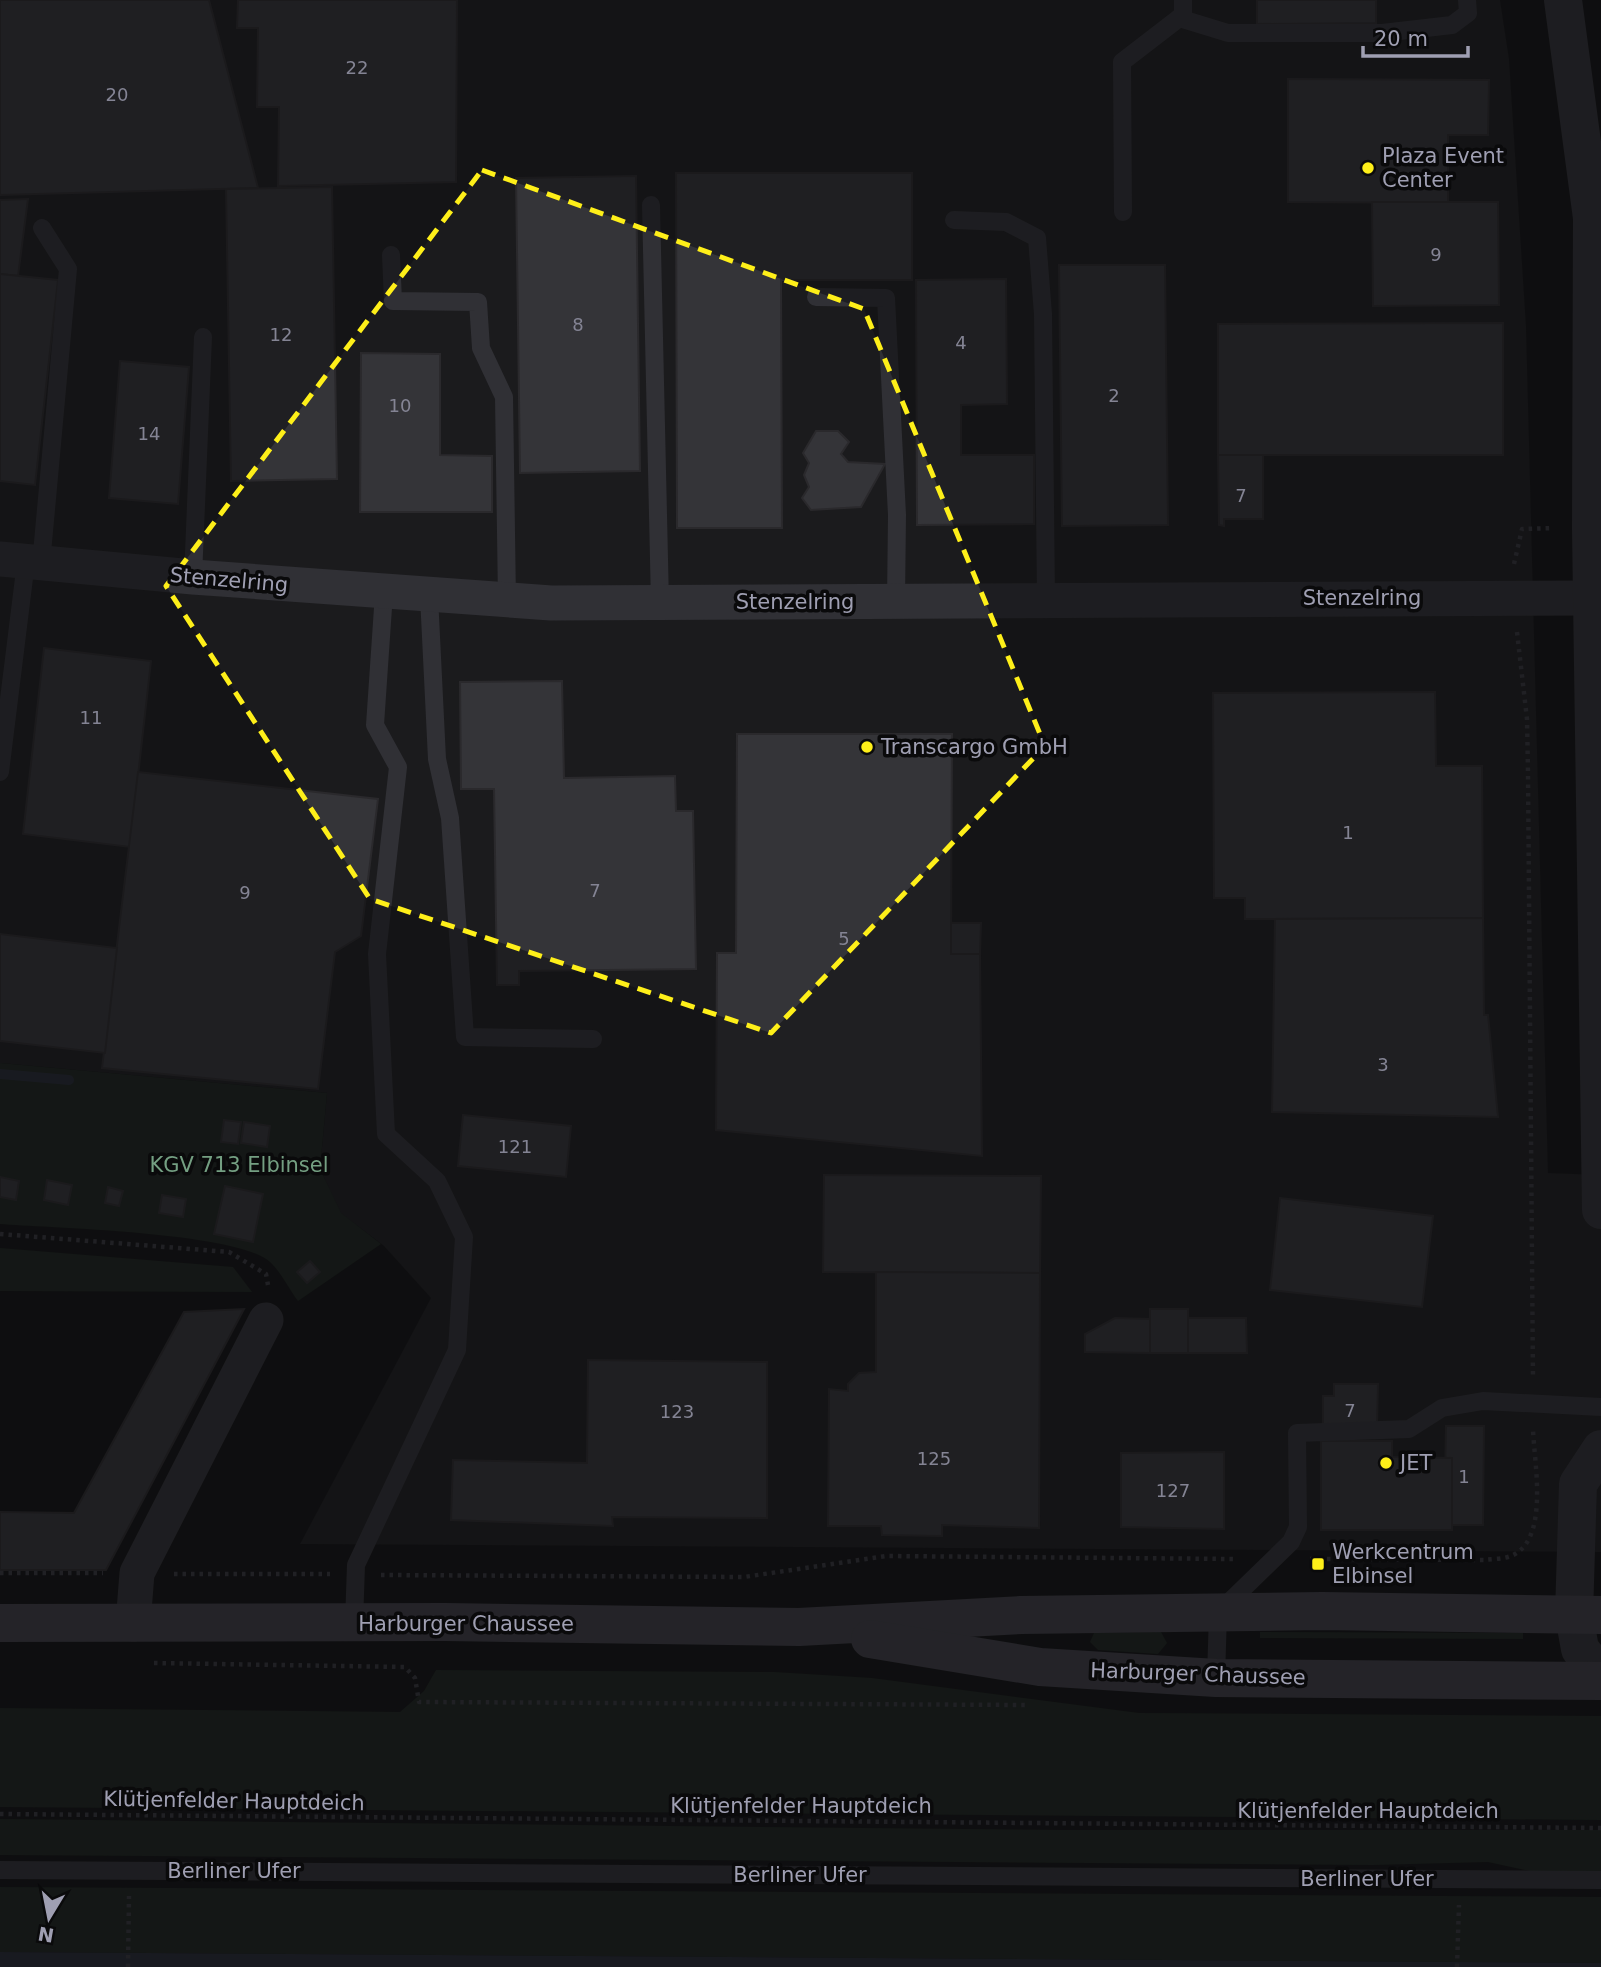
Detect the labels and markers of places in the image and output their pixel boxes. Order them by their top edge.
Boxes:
place label: Plaza Event Center [1382,144,1504,192]
marker: Plaza Event Center [1360,160,1376,176]
place label: Transcargo GmbH [880,735,1068,759]
marker: Transcargo GmbH [859,739,875,755]
place label: JET [1398,1451,1432,1475]
marker: JET [1378,1455,1394,1471]
place label: Werkcentrum Elbinsel [1332,1540,1474,1588]
marker: Werkcentrum Elbinsel [1310,1556,1326,1572]

